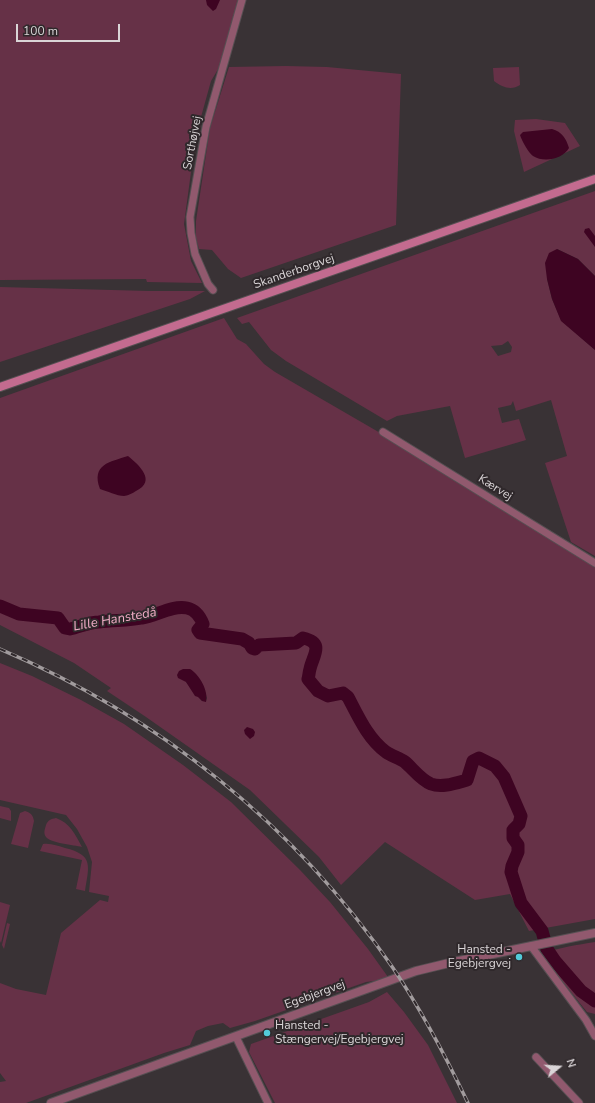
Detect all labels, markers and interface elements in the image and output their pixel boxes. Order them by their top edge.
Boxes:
scale bar [18,16,122,42]
text: 100 m [23,23,58,39]
street label: Sorthøjvej [181,115,205,171]
street label: Skanderborgvej [252,251,336,293]
street label: Kærvej [475,472,515,504]
water label: Lille Hanstedå [72,605,158,635]
place label: Hansted - Egebjergvej [448,943,511,971]
marker: Hansted - Egebjergvej [514,952,524,962]
street label: Egebjergvej [283,977,347,1013]
place label: Hansted - Stængervej/Egebjergvej [275,1019,404,1047]
marker: Hansted - Stængervej/Egebjergvej [262,1028,272,1038]
north arrow [539,1047,579,1087]
text: N [562,1057,579,1069]

